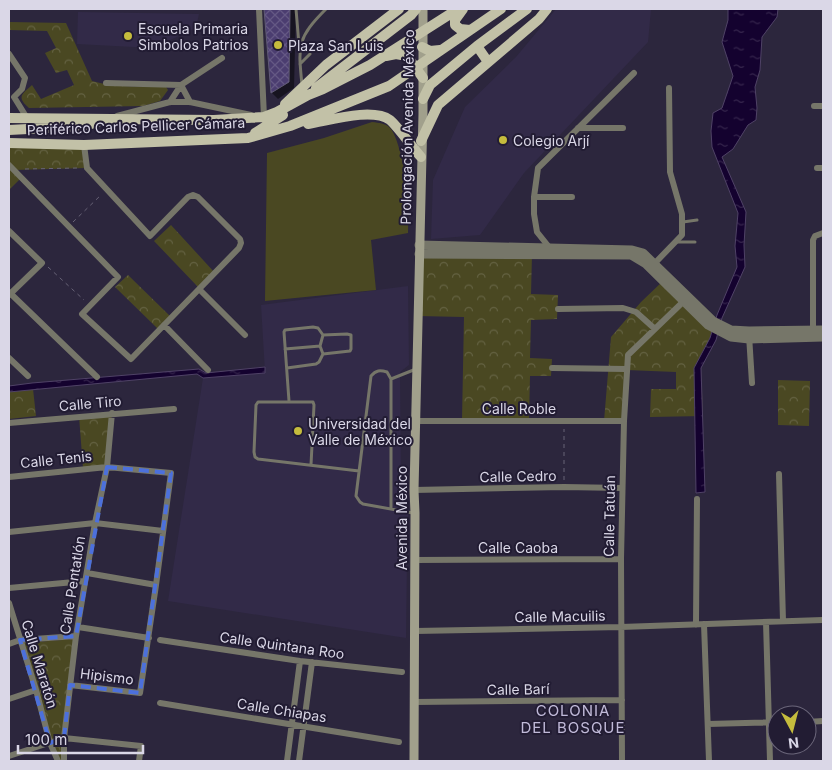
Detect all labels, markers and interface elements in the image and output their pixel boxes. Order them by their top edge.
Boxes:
place label: Escuela Primaria Simbolos Patrios [138,20,249,53]
street label: Prolongación Avenida México [397,29,417,225]
marker: Escuela Primaria Simbolos Patrios [122,30,134,42]
place label: Plaza San Luis [288,37,384,54]
marker: Plaza San Luis [272,39,284,51]
street label: Periférico Carlos Pellicer Cámara [26,114,246,138]
place label: Colegio Arjí [513,132,590,149]
marker: Colegio Arjí [497,134,509,146]
street label: Calle Tiro [58,392,122,414]
street label: Calle Roble [482,400,556,417]
place label: Universidad del Valle de México [308,415,412,448]
marker: Universidad del Valle de México [292,425,304,437]
street label: Calle Tenis [19,447,93,471]
street label: Avenida México [393,466,410,570]
street label: Calle Cedro [479,467,557,485]
street label: Calle Tatuán [600,475,618,557]
street label: Calle Pentatlón [56,535,88,635]
street label: Calle Caoba [478,539,558,556]
street label: Calle Macuilis [514,607,606,625]
street label: Calle Maratón [18,618,62,710]
street label: Calle Quintana Roo [219,628,345,662]
street label: Hipismo [79,664,135,688]
street label: Calle Barí [486,680,550,698]
street label: Calle Chiapas [236,695,328,725]
district label: COLONIA DEL BOSQUE [520,701,626,737]
north arrow [767,705,817,755]
scale bar [18,722,142,754]
text: 100 m [25,730,67,749]
text: N [787,734,800,752]

